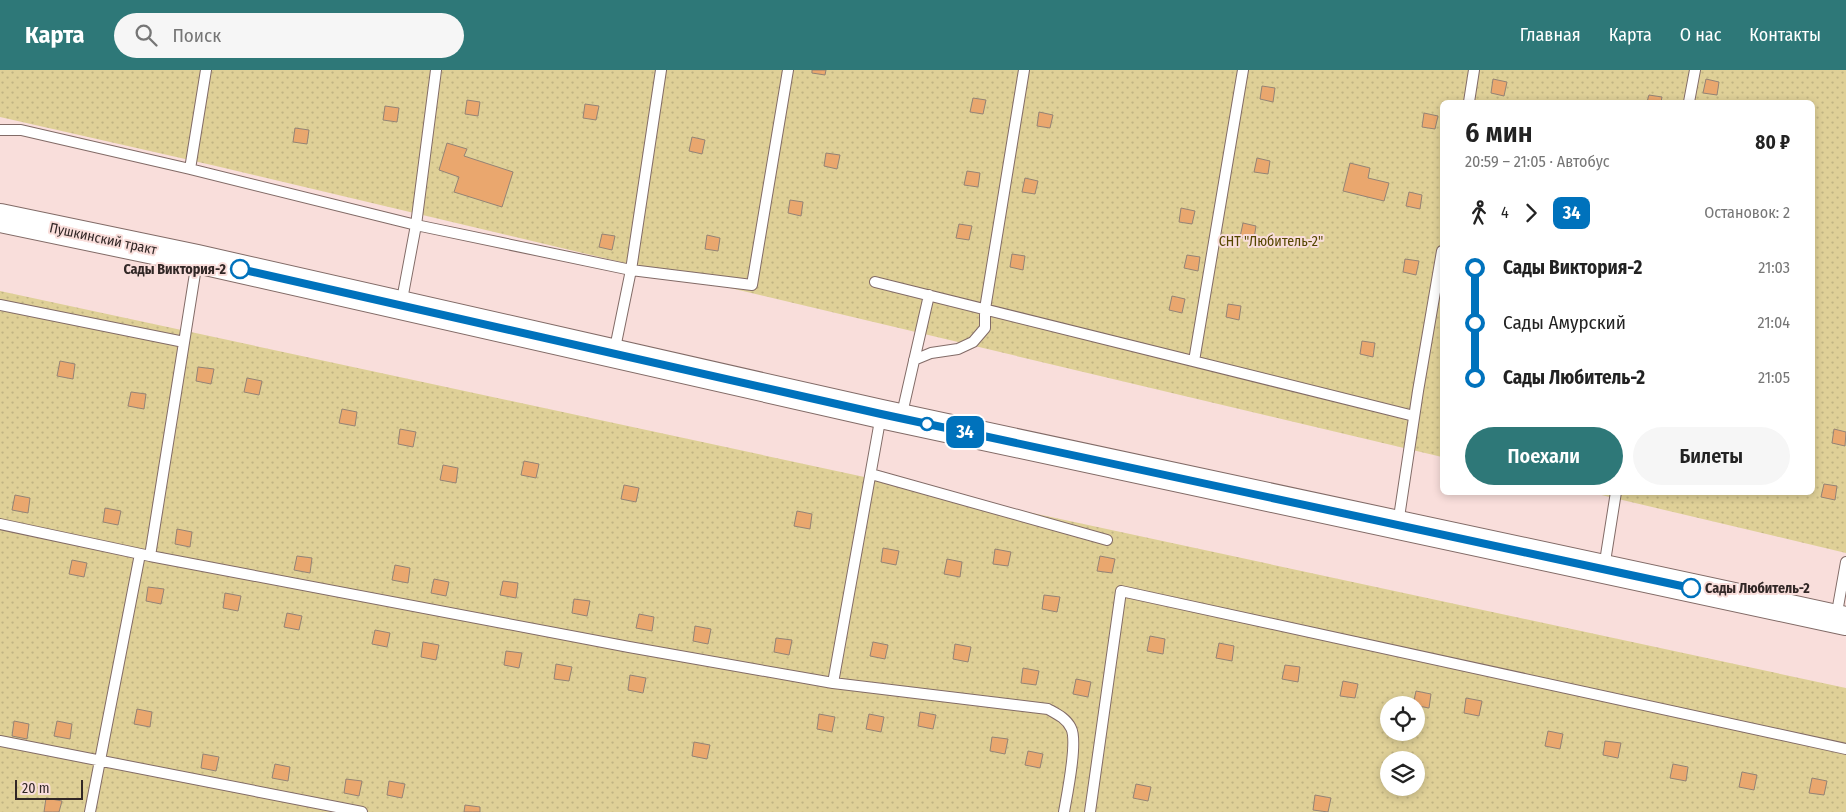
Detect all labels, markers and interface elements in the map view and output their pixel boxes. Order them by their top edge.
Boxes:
search box [114,13,464,58]
text: Карта [25,21,84,49]
icon: search [132,21,160,49]
text: Поиск [172,24,221,47]
text: Главная [1520,24,1581,46]
text: Карта [1609,24,1652,46]
text: О нас [1680,24,1721,46]
text: Контакты [1749,24,1821,46]
text: 6 мин [1465,116,1533,149]
text: 80 ₽ [1755,131,1790,154]
text: 20:59 – 21:05 · Автобус [1465,152,1610,171]
icon: walk [1465,199,1493,227]
icon: forward [1517,199,1545,227]
text: 34 [1563,202,1580,224]
text: 4 [1501,203,1509,222]
text: Остановок: 2 [1704,203,1790,222]
street label: Пушкинский тракт [48,219,158,259]
park label: СНТ "Любитель-2" [1219,233,1323,250]
text: Сады Виктория-2 [1503,256,1642,279]
text: 21:03 [1758,258,1790,277]
marker: Сады Виктория-2 [230,259,250,279]
place label: Сады Виктория-2 [123,261,227,278]
text: Сады Амурский [1503,311,1626,334]
text: 21:04 [1758,313,1790,332]
text: Сады Любитель-2 [1503,366,1645,389]
text: 21:05 [1758,368,1790,387]
line badge: 34 [942,416,988,448]
unlabelled marker [920,417,934,431]
text: 34 [956,421,974,443]
button: Поехали [1465,427,1623,485]
button: Билеты [1633,427,1790,485]
marker: Сады Любитель-2 [1681,578,1701,598]
place label: Сады Любитель-2 [1705,580,1810,597]
map controls [1380,696,1425,796]
button: locate [1380,696,1425,741]
button: layers [1380,751,1425,796]
scale bar [15,777,82,800]
text: 20 m [22,780,50,797]

